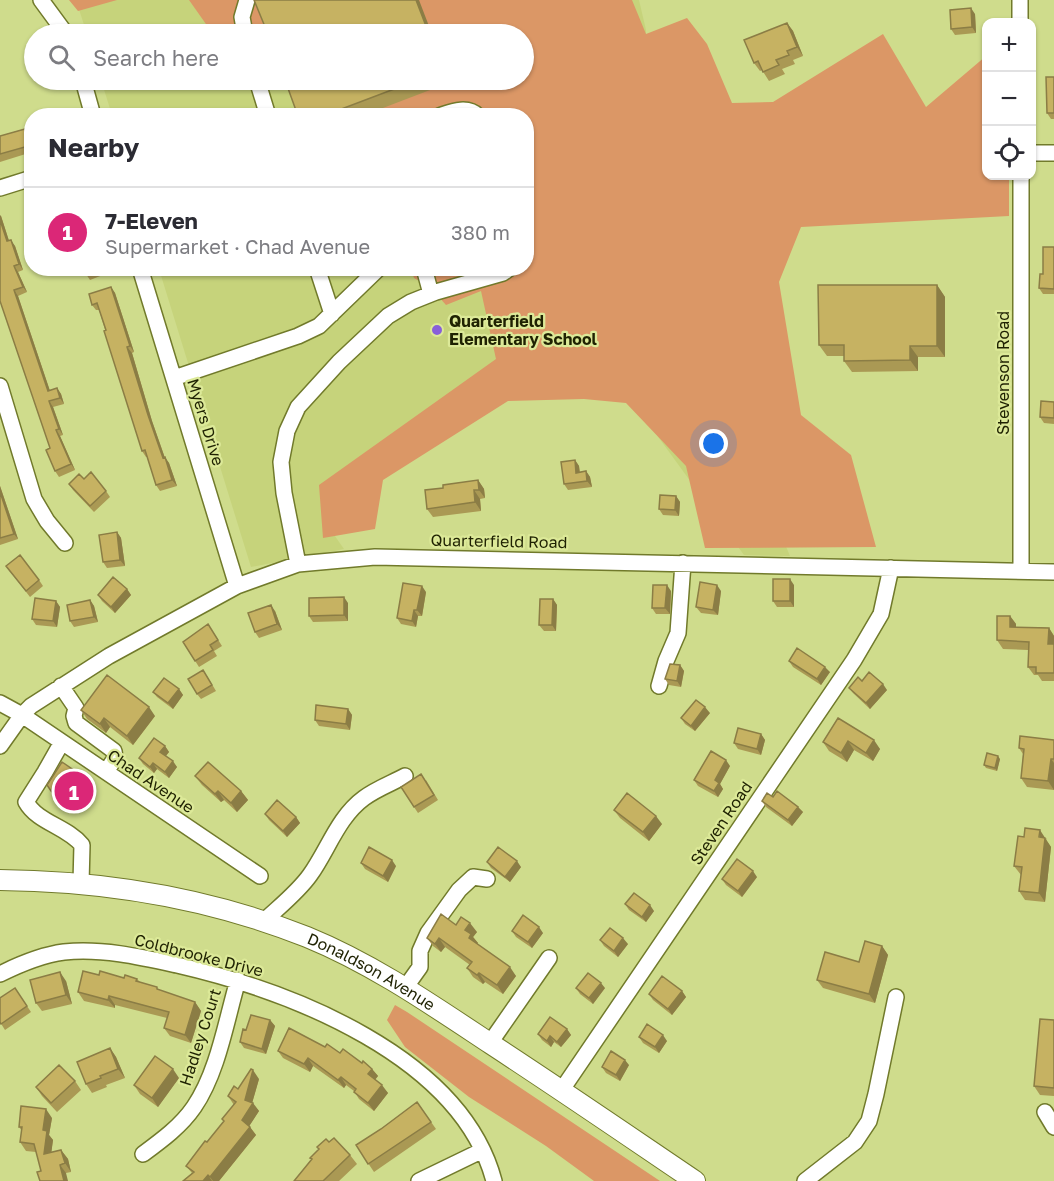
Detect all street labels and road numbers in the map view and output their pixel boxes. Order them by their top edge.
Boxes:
street label: Stevenson Road [993,311,1013,435]
street label: Myers Drive [183,376,229,468]
street label: Quarterfield Road [430,530,568,552]
street label: Chad Avenue [104,745,198,817]
street label: Steven Road [686,778,756,868]
street label: Donaldson Avenue [304,928,439,1015]
street label: Coldbrooke Drive [133,929,265,981]
street label: Hadley Court [175,986,225,1088]

